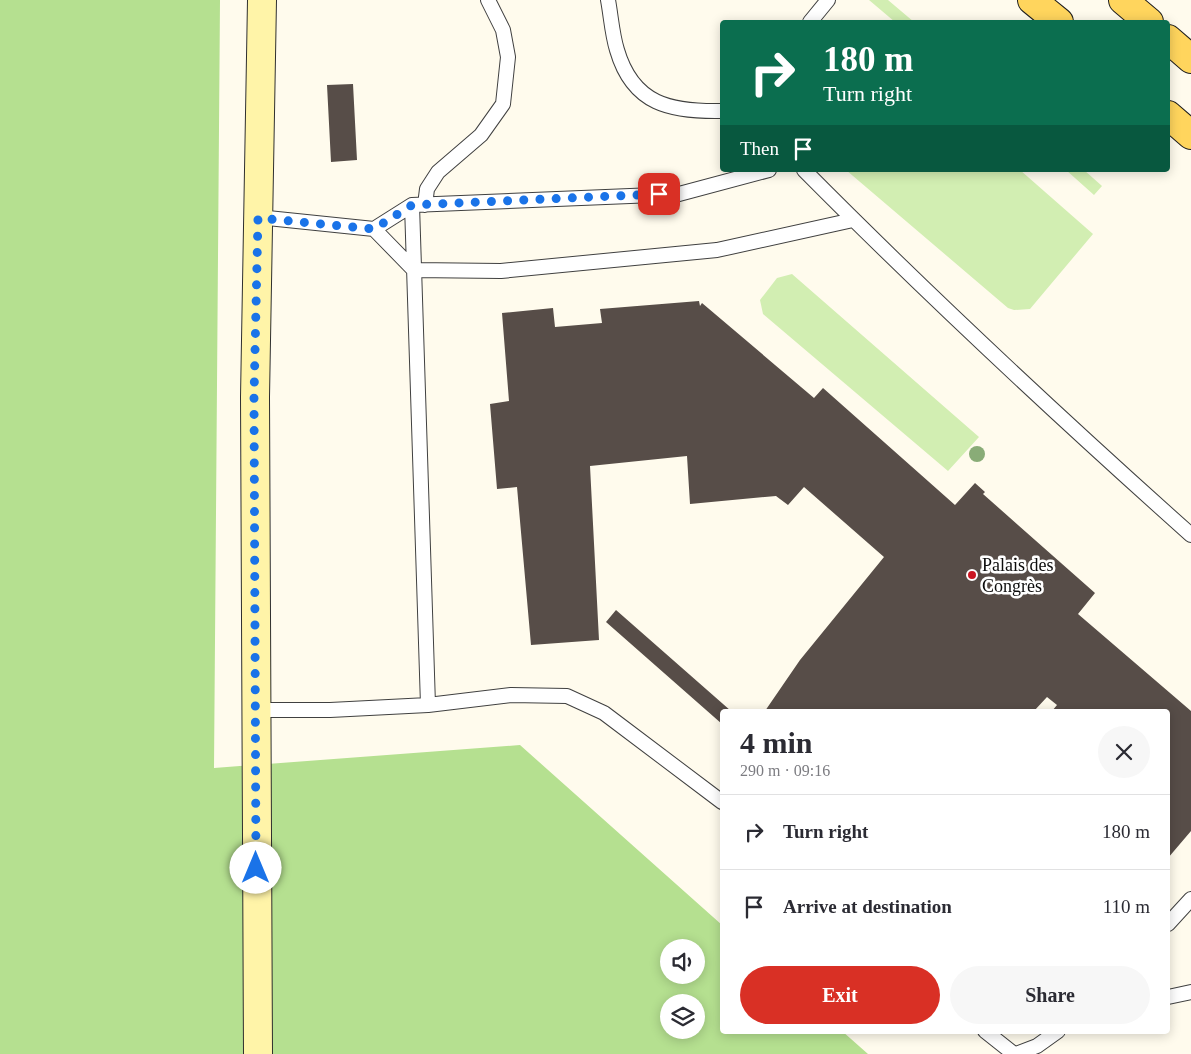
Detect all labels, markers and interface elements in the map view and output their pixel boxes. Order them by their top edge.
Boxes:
icon: right [740,40,805,105]
text: 180 m [823,40,913,79]
text: Turn right [823,81,912,106]
icon: arrive [789,135,817,163]
text: Then [740,138,779,159]
pin [638,173,680,215]
icon: arrive [645,180,673,208]
place label: Palais des Congrès [982,555,1054,596]
marker: Palais des Congrès [966,569,978,581]
text: 4 min [740,726,813,759]
button: close [1098,726,1150,778]
text: 290 m · 09:16 [740,762,830,779]
icon: right [740,818,768,846]
text: Turn right [783,821,868,842]
text: 180 m [1102,821,1150,842]
position arrow [229,841,281,893]
icon: arrive [740,893,768,921]
text: Arrive at destination [783,896,952,917]
text: 110 m [1103,896,1150,917]
map controls [660,939,705,1039]
button: sound [660,939,705,984]
button: Exit [740,966,940,1024]
button: Share [950,966,1150,1024]
button: layers [660,994,705,1039]

